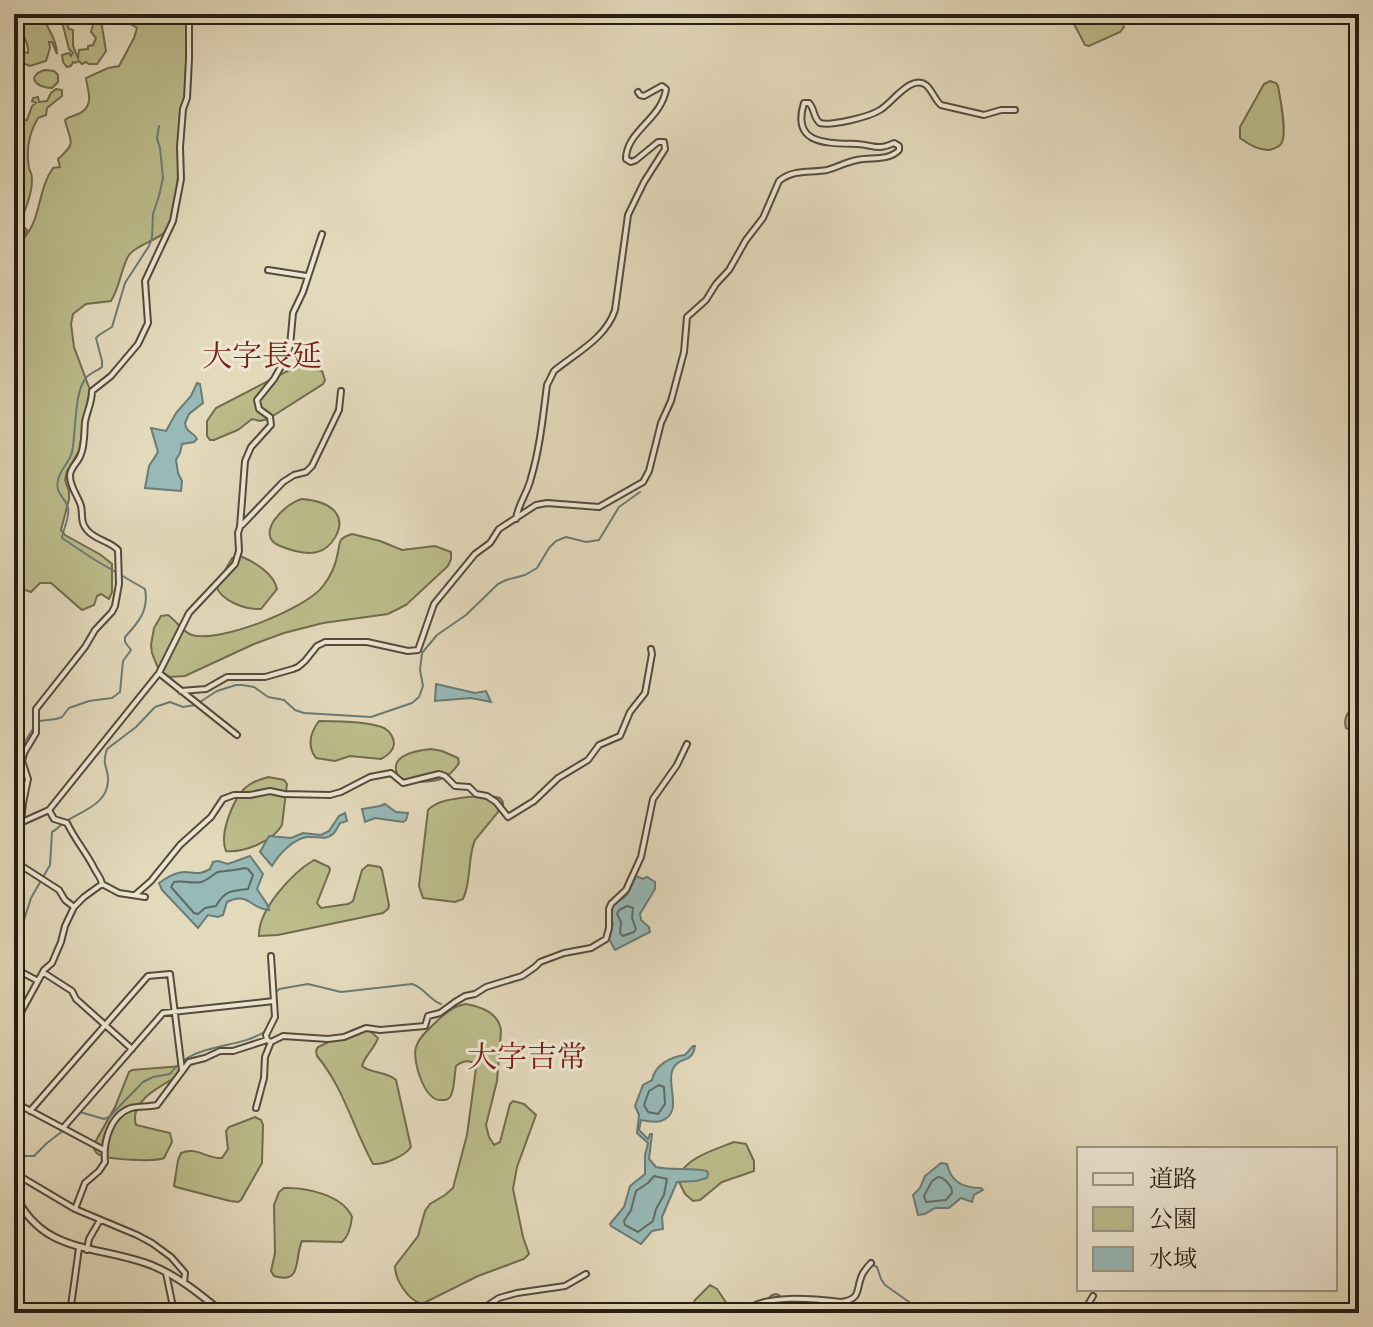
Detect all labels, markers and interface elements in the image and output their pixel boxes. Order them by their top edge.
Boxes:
district label: 大字長延 [202,338,322,375]
district label: 大字吉常 [467,1039,587,1076]
legend [1077,1147,1337,1291]
text: 道路 [1149,1164,1197,1195]
text: 公園 [1149,1204,1197,1235]
text: 水域 [1149,1244,1197,1275]

